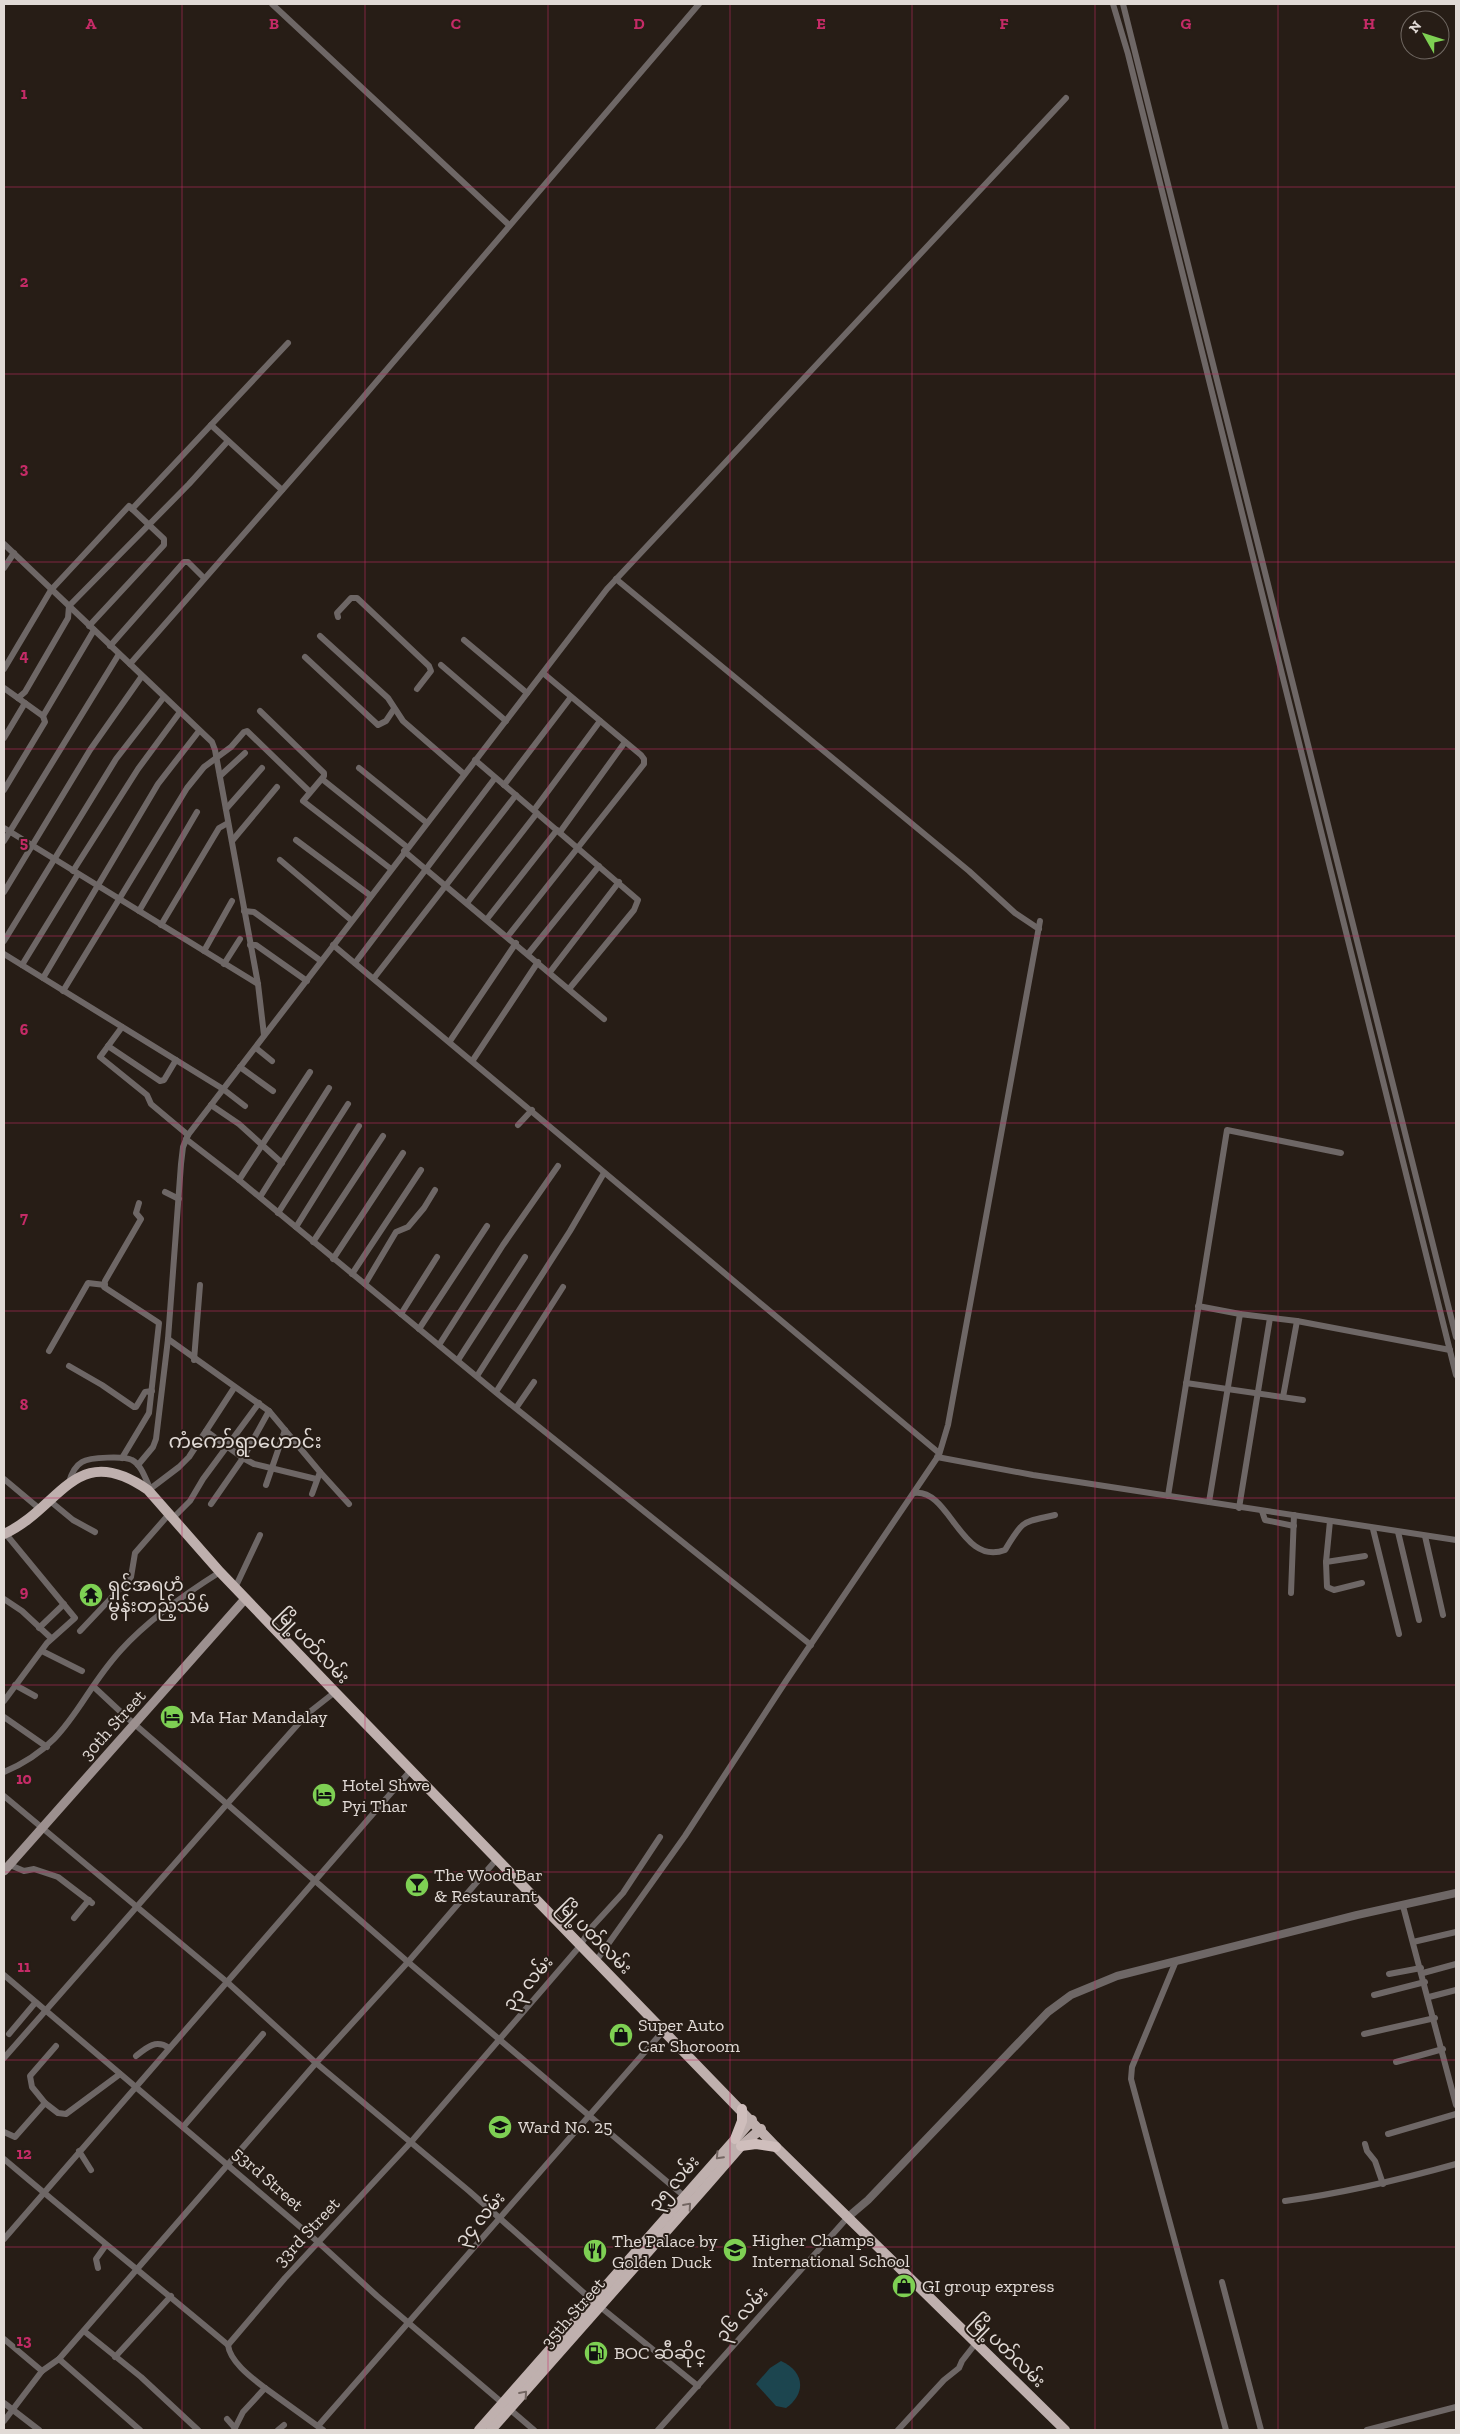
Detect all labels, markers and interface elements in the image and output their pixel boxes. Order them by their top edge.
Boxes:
north arrow [1400,10,1450,60]
text: A [86,14,97,33]
text: B [269,14,279,33]
text: C [451,14,461,33]
text: D [633,14,645,33]
text: E [816,14,826,33]
text: F [999,14,1009,33]
text: G [1181,14,1192,33]
text: H [1363,14,1375,33]
text: N [1405,17,1425,37]
text: 1 [21,84,28,103]
text: 2 [20,272,29,291]
text: 3 [20,459,29,478]
text: 4 [19,646,29,665]
text: 5 [20,833,28,852]
text: 6 [20,1020,29,1039]
text: 7 [20,1208,28,1227]
text: 8 [20,1395,29,1414]
district label: ကံကော်ရွာဟောင်း [168,1427,322,1457]
place label: ရှင်အရဟံ မွန်းတည့်သိမ် [108,1572,209,1621]
text: 9 [20,1582,29,1601]
temple icon: ရှင်အရဟံ မွန်းတည့်သိမ် [78,1582,104,1608]
street label: မြို့ပတ်လမ်း [269,1602,356,1691]
street label: 30th Street [76,1685,151,1765]
hotel icon: Ma Har Mandalay [159,1704,185,1730]
place label: Ma Har Mandalay [190,1706,328,1728]
text: 10 [16,1769,32,1788]
place label: Hotel Shwe Pyi Thar [342,1774,430,1817]
hotel icon: Hotel Shwe Pyi Thar [311,1782,337,1808]
place label: The Wood Bar & Restaurant [434,1864,543,1907]
bar icon: The Wood Bar & Restaurant [404,1872,430,1898]
street label: မြို့ပတ်လမ်း [551,1893,639,1981]
street label: ၃၃ လမ်း [497,1950,561,2017]
text: 11 [18,1957,31,1976]
place label: Super Auto Car Shoroom [638,2014,741,2057]
shop icon: Super Auto Car Shoroom [608,2022,634,2048]
school or university icon: Ward No. 25 [487,2114,513,2140]
place label: Ward No. 25 [518,2116,613,2138]
street label: 53rd Street [228,2142,308,2216]
text: 12 [16,2144,32,2163]
street label: ၃၅ လမ်း [643,2150,707,2218]
one-way arrow [716,2150,725,2159]
street label: ၃၄ လမ်း [449,2186,513,2253]
street label: 33rd Street [269,2193,345,2271]
one-way arrow [682,2202,691,2211]
place label: Higher Champs International School [752,2229,910,2272]
place label: The Palace by Golden Duck [612,2230,718,2273]
school or university icon: Higher Champs International School [722,2237,748,2263]
restaurant icon: The Palace by Golden Duck [582,2238,608,2264]
street label: 35th Street [536,2273,610,2353]
shop icon: GI group express [891,2273,917,2299]
place label: GI group express [922,2275,1054,2297]
street label: ၃၆ လမ်း [710,2280,776,2349]
street label: မြို့ပတ်လမ်း [963,2308,1052,2395]
text: 13 [17,2331,32,2350]
place label: BOC ဆီဆိုင္ [614,2339,706,2368]
fuel station icon: BOC ဆီဆိုင္ [583,2340,609,2366]
one-way arrow [518,2391,527,2400]

